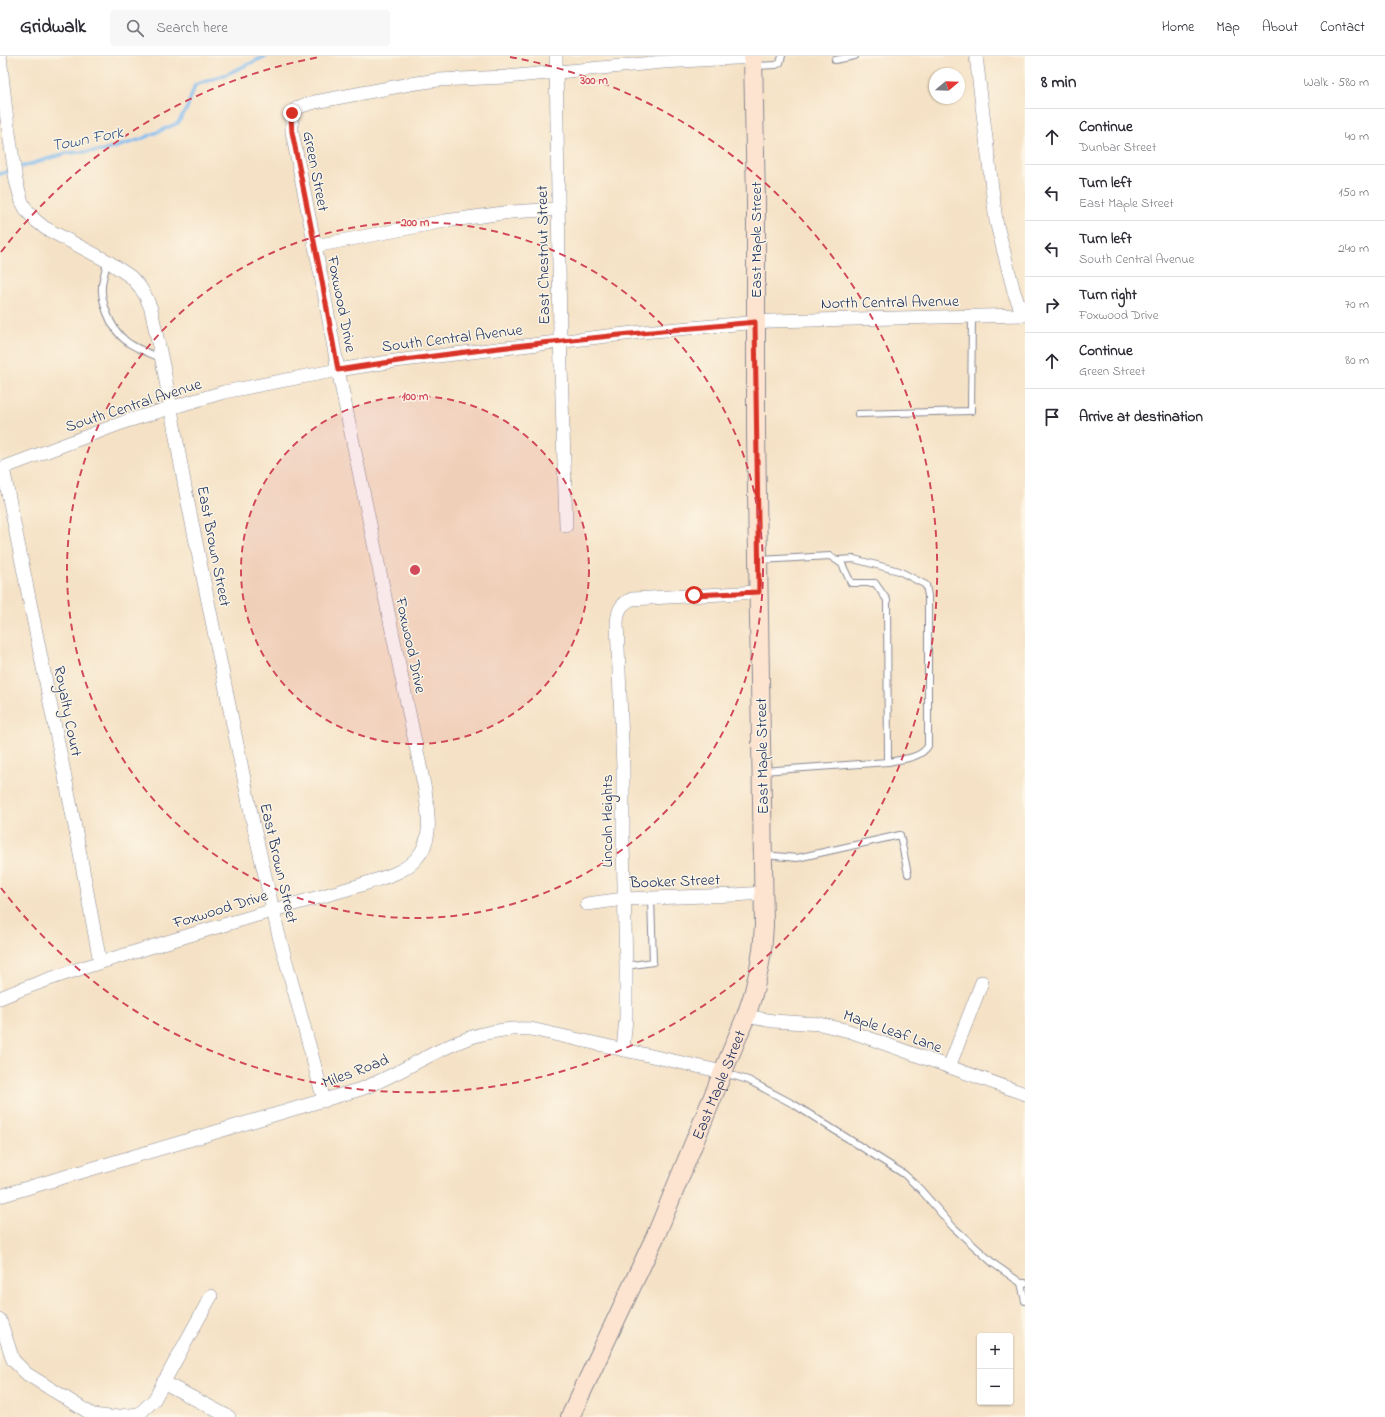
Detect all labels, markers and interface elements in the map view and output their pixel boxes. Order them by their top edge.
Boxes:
search box [110,10,390,46]
text: Gridwalk [20,14,86,41]
icon: search [124,17,146,39]
text: Search here [156,17,228,39]
text: Home [1162,17,1194,38]
text: Map [1216,17,1240,38]
text: About [1262,17,1298,38]
text: Contact [1320,17,1365,38]
north arrow [929,68,965,104]
text: 8 min [1041,70,1076,95]
text: 300 m [579,72,609,90]
text: Walk · 580 m [1303,73,1369,92]
route end [283,104,301,122]
text: Continue [1079,116,1133,138]
water label: Town Fork [49,120,127,159]
icon: ahead [1041,126,1063,148]
text: 40 m [1345,127,1369,146]
street label: Green Street [295,129,335,214]
text: Dunbar Street [1079,138,1156,157]
text: Turn left [1079,172,1132,194]
street label: East Maple Street [745,181,769,298]
icon: left [1041,182,1063,204]
text: 150 m [1338,183,1369,202]
street label: East Chestnut Street [531,184,557,325]
text: East Maple Street [1079,194,1174,213]
text: 200 m [400,214,430,232]
text: Turn left [1079,228,1132,250]
icon: left [1041,238,1063,260]
text: 240 m [1338,239,1369,258]
text: South Central Avenue [1079,250,1194,269]
street label: Foxwood Drive [320,253,362,355]
text: Turn right [1079,284,1137,306]
street label: North Central Avenue [821,290,960,316]
icon: right [1041,294,1063,316]
text: 70 m [1345,295,1369,314]
text: Foxwood Drive [1079,306,1158,325]
street label: South Central Avenue [380,318,525,360]
text: Continue [1079,340,1133,362]
icon: ahead [1041,350,1063,372]
text: 80 m [1345,351,1369,370]
text: Green Street [1079,362,1145,381]
street label: South Central Avenue [62,372,206,439]
text: 100 m [402,388,429,406]
icon: arrive [1041,406,1063,428]
text: Arrive at destination [1079,406,1203,428]
street label: East Brown Street [190,484,237,609]
centre of rings [408,563,422,577]
route start [685,586,703,604]
street label: Foxwood Drive [388,594,432,697]
street label: Royalty Court [46,664,88,760]
street label: East Maple Street [750,697,776,814]
street label: Lincoln Heights [596,774,620,868]
street label: East Brown Street [253,801,304,926]
street label: Booker Street [628,868,721,896]
street label: Foxwood Drive [169,884,272,936]
street label: Maple Leaf Lane [840,1004,946,1060]
street label: East Maple Street [686,1026,753,1144]
street label: Miles Road [319,1048,392,1096]
map controls [977,1333,1013,1405]
button: + [977,1333,1013,1369]
button: − [977,1369,1013,1405]

